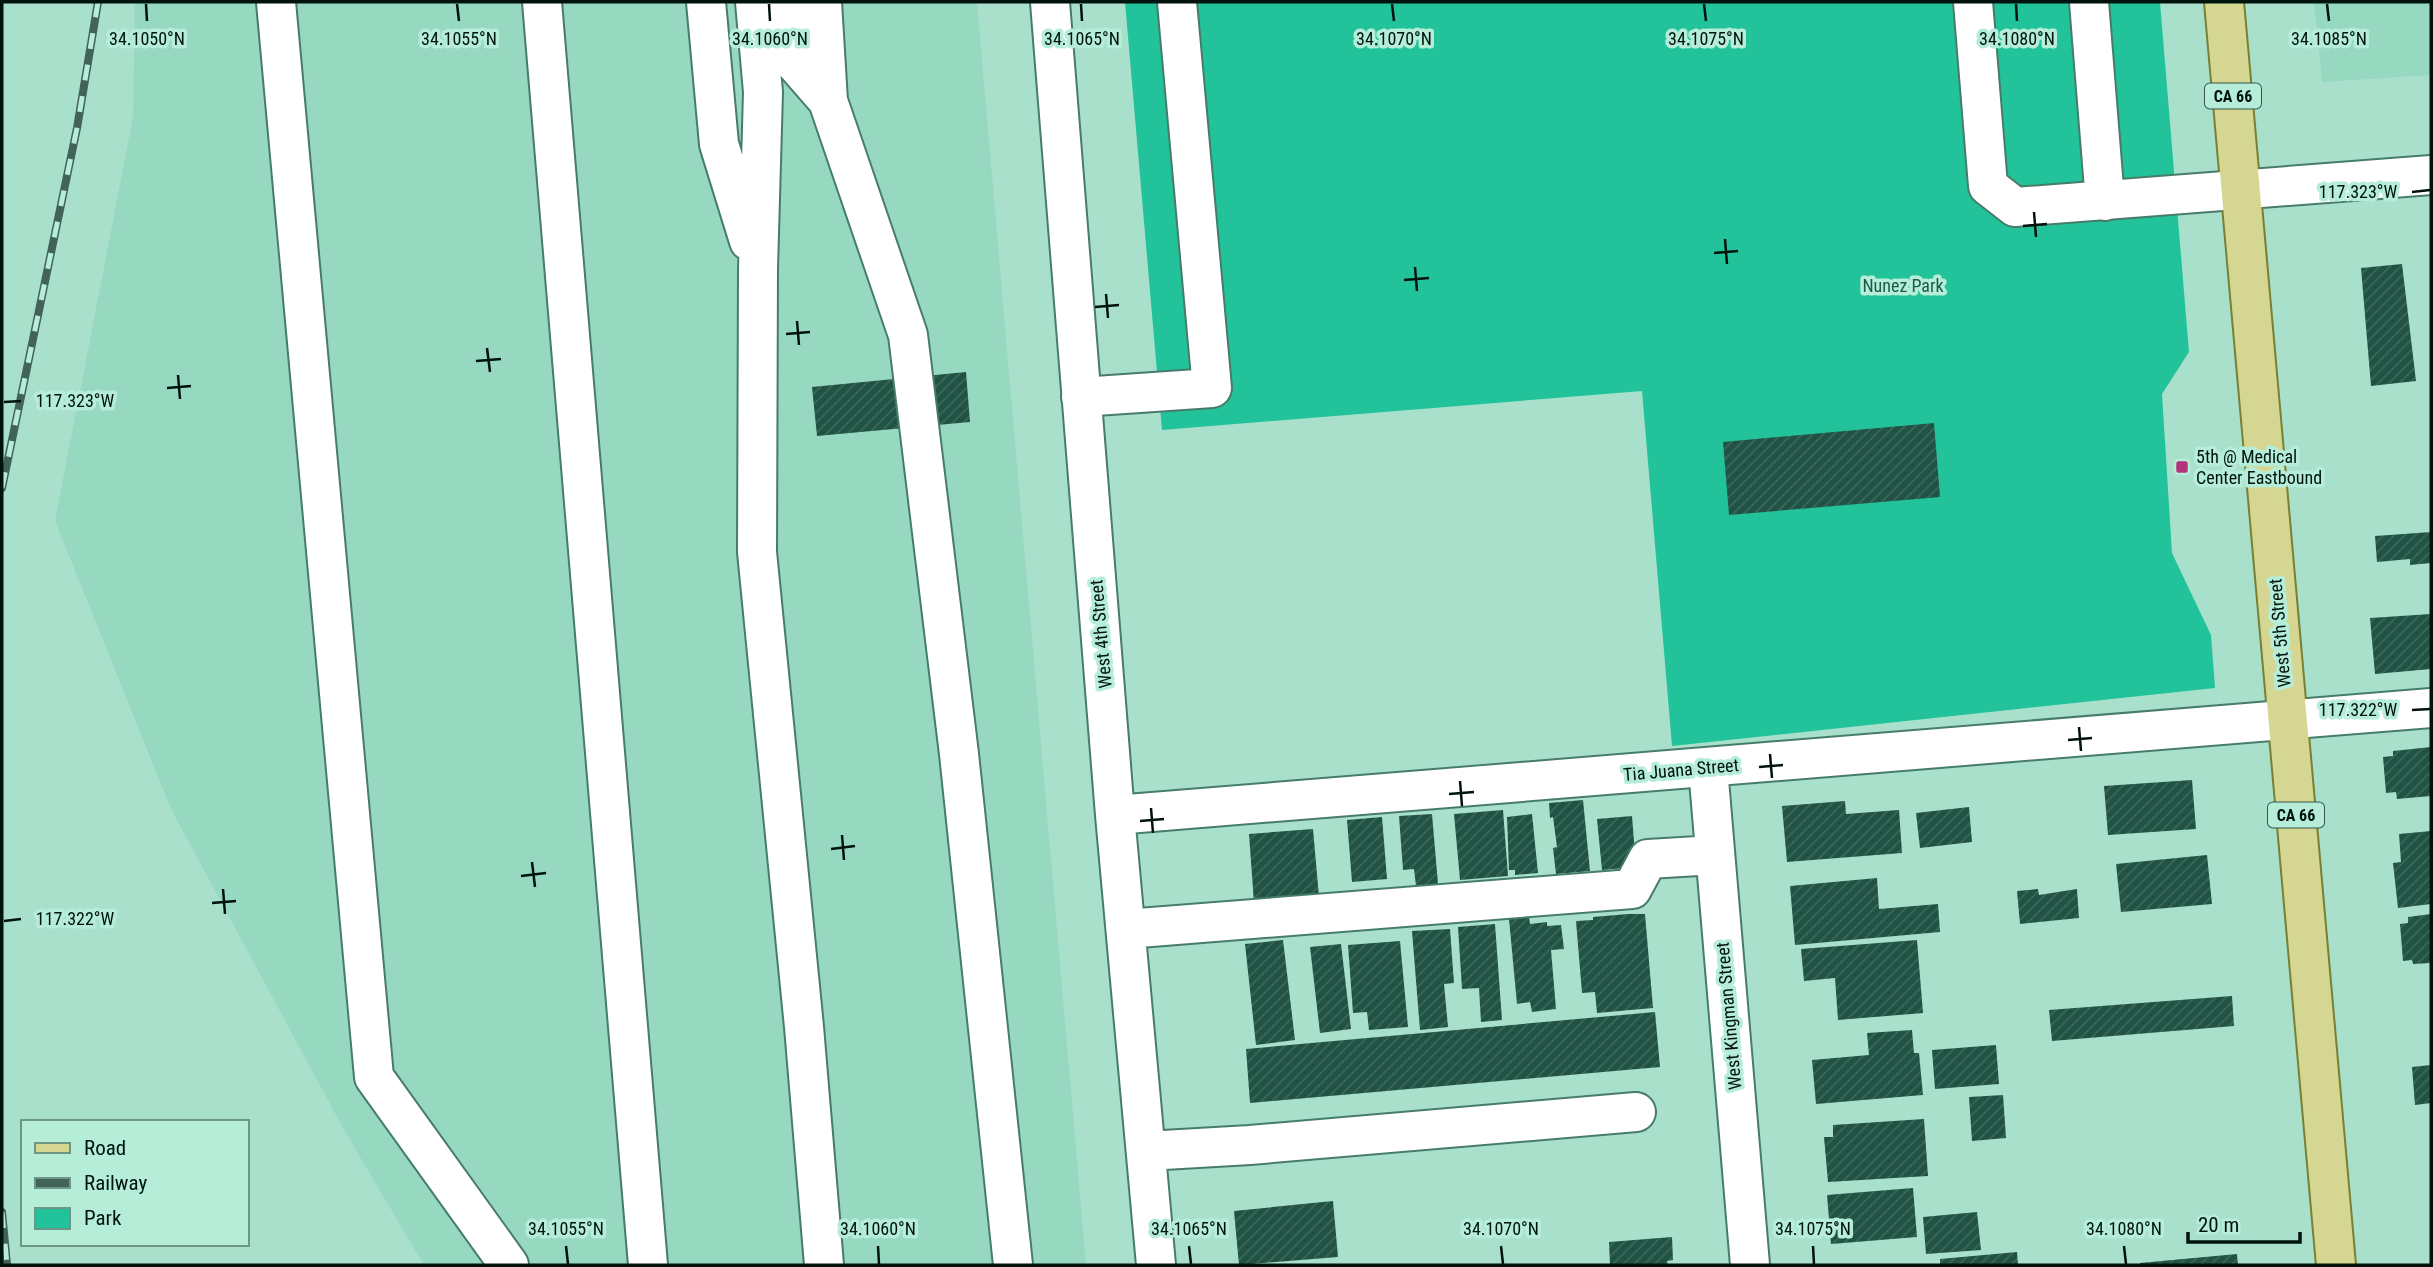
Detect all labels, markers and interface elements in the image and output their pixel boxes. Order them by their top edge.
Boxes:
text: 34.1050°N [109,28,185,49]
text: 34.1055°N [421,28,497,49]
text: 34.1060°N [732,28,808,49]
text: 34.1065°N [1044,28,1120,49]
text: 34.1070°N [1356,28,1432,49]
text: 34.1075°N [1668,28,1744,49]
text: 34.1080°N [1979,28,2055,49]
text: 34.1085°N [2291,28,2367,49]
road number: CA 66 [2205,83,2261,108]
text: 117.323°W [2319,181,2398,202]
park label: Nunez Park [1862,275,1944,296]
text: 117.323°W [36,390,115,411]
place label: 5th @ Medical Center Eastbound [2196,446,2322,488]
marker: 5th @ Medical Center Eastbound [2174,459,2190,475]
street label: West 5th Street [2264,578,2295,688]
street label: West 4th Street [1085,579,1116,689]
text: 117.322°W [2319,699,2398,720]
street label: Tia Juana Street [1622,754,1740,785]
road number: CA 66 [2268,802,2324,828]
text: 117.322°W [36,908,115,929]
street label: West Kingman Street [1712,941,1745,1091]
legend [21,1120,248,1246]
text: Road [84,1136,126,1160]
text: Railway [84,1171,147,1195]
scale bar [2188,1200,2300,1244]
text: Park [84,1206,122,1230]
text: 20 m [2198,1213,2239,1237]
text: 34.1055°N [528,1218,604,1239]
text: 34.1060°N [840,1218,916,1239]
text: 34.1065°N [1151,1218,1227,1239]
text: 34.1070°N [1463,1218,1539,1239]
text: 34.1075°N [1775,1218,1851,1239]
text: 34.1080°N [2086,1218,2162,1239]

